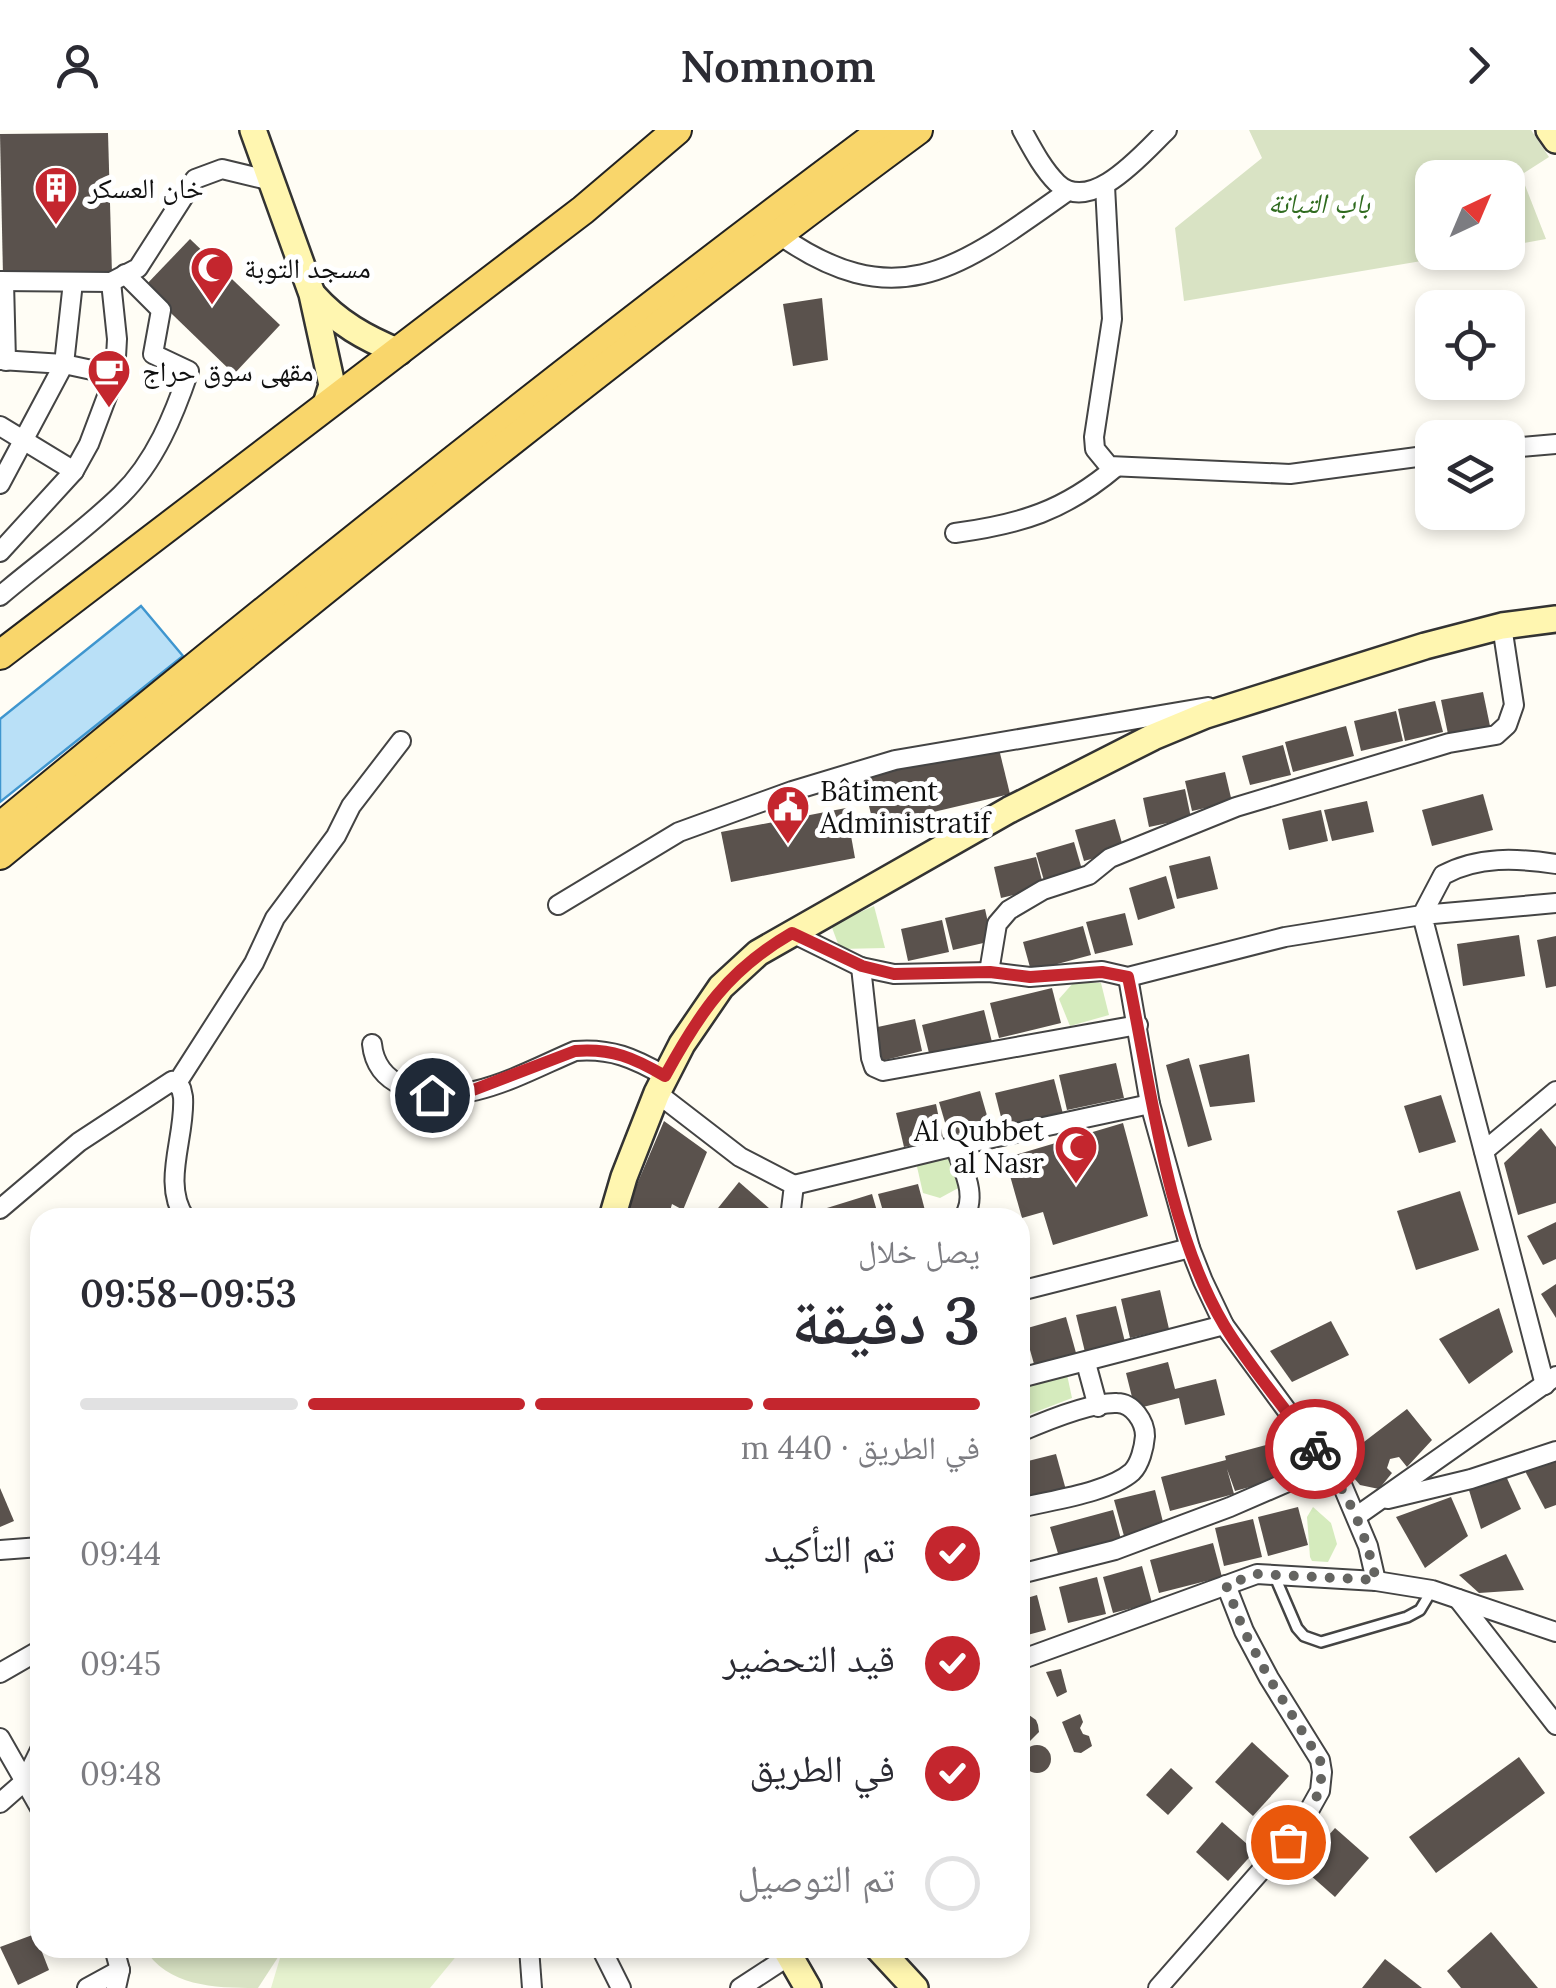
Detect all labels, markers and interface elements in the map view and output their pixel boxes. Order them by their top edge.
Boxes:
text: Nomnom [680,37,876,94]
icon: person [50,38,105,93]
icon: forward [1451,38,1506,93]
north arrow [1415,160,1525,270]
map controls [1415,160,1525,530]
building icon: خان العسكر [33,165,79,226]
place label: خان العسكر [87,170,204,206]
park label: باب التبانة [1268,185,1370,221]
mosque icon: مسجد التوبة [189,245,235,306]
place label: مسجد التوبة [244,250,371,286]
button: locate [1415,290,1525,400]
cafe icon: مقهى سوق حراج [86,348,132,409]
place label: مقهى سوق حراج [142,353,313,389]
button: layers [1415,420,1525,530]
place label: Bâtiment Administratif [819,773,993,841]
public building icon: Bâtiment Administratif [765,784,811,845]
pin [390,1053,475,1138]
icon: home [405,1068,460,1123]
place label: Al Qubbet al Nasr [913,1113,1044,1181]
mosque icon: Al Qubbet al Nasr [1053,1124,1099,1185]
text: يصل خلال [858,1231,980,1272]
text: 09:53–09:58 [80,1269,297,1317]
text: 3 دقيقة [791,1279,980,1362]
courier [1265,1399,1365,1499]
icon: bike [1288,1422,1343,1477]
text: في الطريق · 440 m [741,1427,980,1468]
text: تم التأكيد [764,1524,895,1572]
icon: check [925,1526,980,1581]
text: 09:44 [80,1533,161,1574]
text: قيد التحضير [723,1634,895,1682]
icon: check [925,1636,980,1691]
text: 09:45 [80,1643,161,1684]
text: في الطريق [749,1744,895,1792]
icon: check [925,1746,980,1801]
text: 09:48 [80,1753,162,1794]
pin [1246,1800,1331,1885]
icon: bag [1261,1815,1316,1870]
text: تم التوصيل [737,1854,895,1902]

